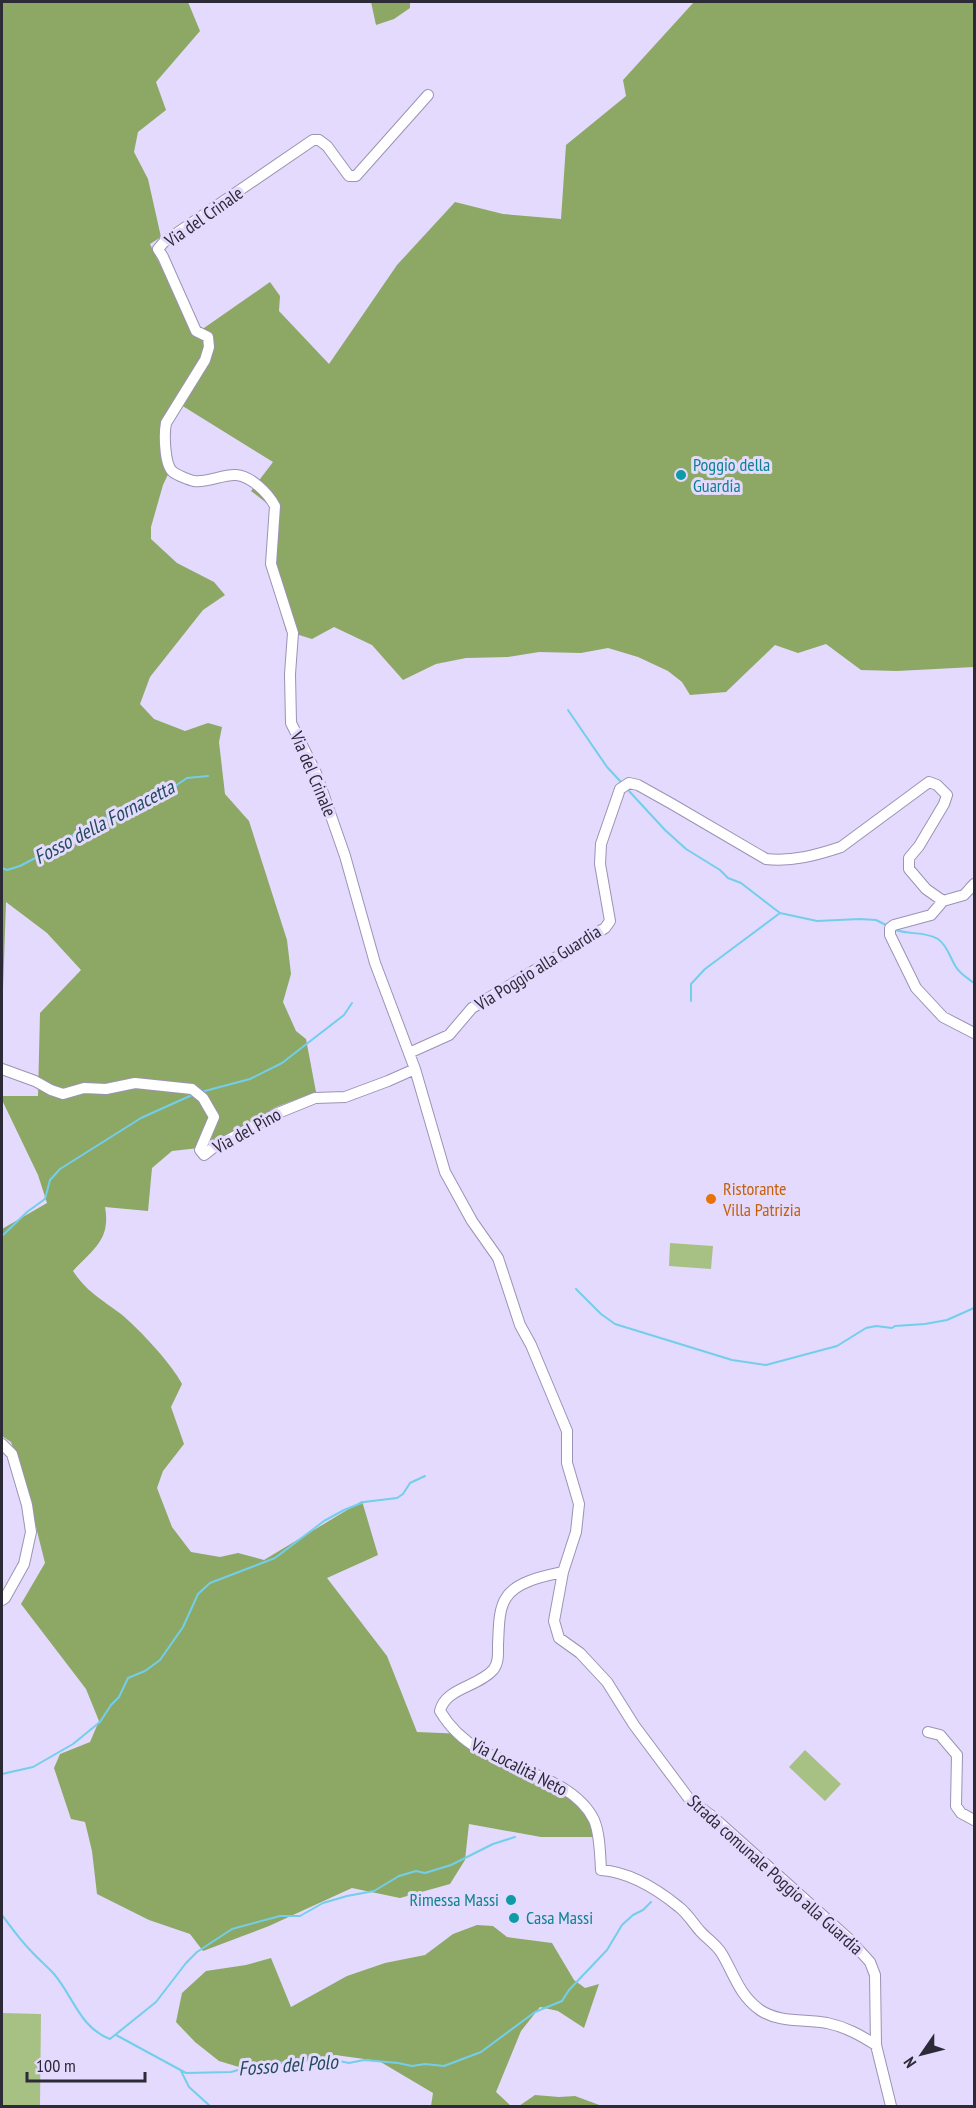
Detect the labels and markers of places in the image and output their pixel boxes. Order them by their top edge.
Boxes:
place label: Poggio della Guardia [693,453,770,497]
marker: Poggio della Guardia [674,468,688,482]
place label: Ristorante Villa Patrizia [722,1177,801,1221]
marker: Ristorante Villa Patrizia [704,1192,718,1206]
place label: Rimessa Massi [409,1888,499,1911]
marker: Rimessa Massi [504,1893,518,1907]
place label: Casa Massi [526,1906,593,1929]
marker: Casa Massi [507,1911,521,1925]

